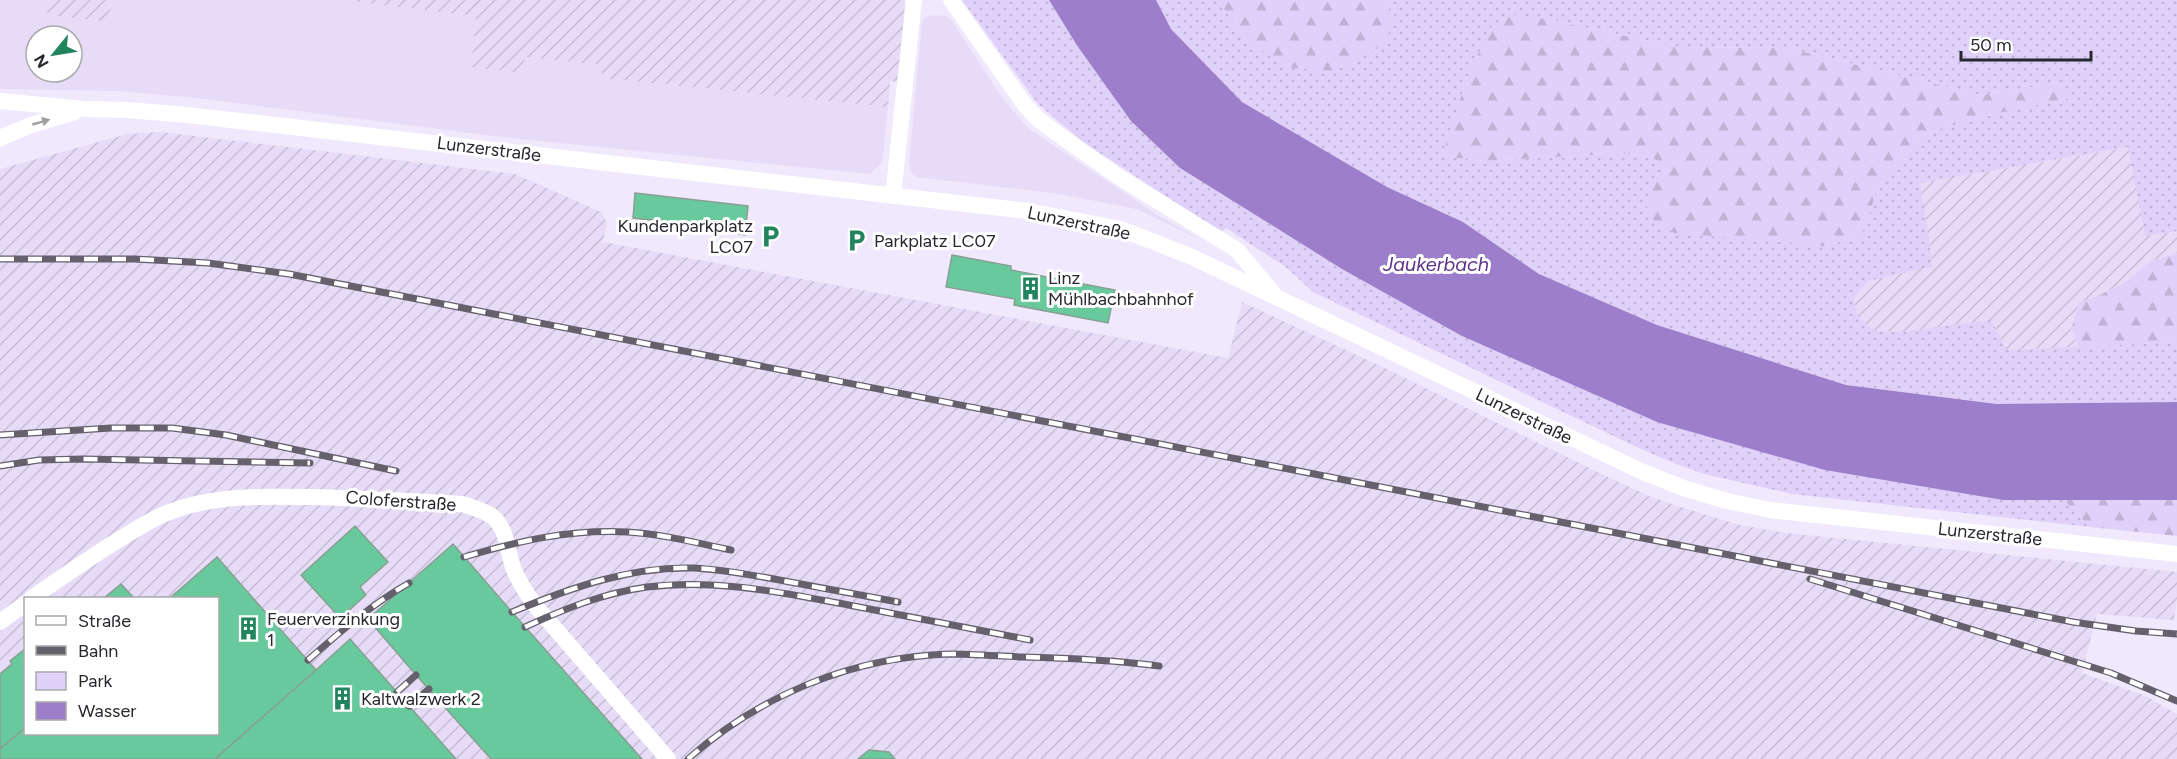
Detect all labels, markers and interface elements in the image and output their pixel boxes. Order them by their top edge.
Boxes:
north arrow [24,24,84,84]
scale bar [1961,24,2092,62]
text: 50 m [1970,34,2012,56]
text: N [30,51,53,71]
one-way arrow [32,117,50,126]
street label: Lunzerstraße [436,132,542,166]
street label: Lunzerstraße [1026,201,1133,245]
place label: Kundenparkplatz LC07 [617,215,753,258]
parking icon: Kundenparkplatz LC07 [758,223,784,249]
parking icon: Parkplatz LC07 [843,228,869,254]
place label: Parkplatz LC07 [874,230,996,252]
water label: Jaukerbach [1382,252,1489,276]
place label: Linz Mühlbachbahnhof [1048,267,1194,310]
building icon: Linz Mühlbachbahnhof [1017,275,1043,301]
street label: Lunzerstraße [1472,383,1576,449]
street label: Coloferstraße [345,486,457,516]
street label: Lunzerstraße [1937,518,2043,550]
legend [24,597,219,735]
place label: Feuerverzinkung 1 [267,608,400,651]
text: Straße [78,610,131,632]
building icon: Feuerverzinkung 1 [236,616,262,642]
text: Bahn [78,640,118,662]
text: Park [78,670,113,692]
building icon: Kaltwalzwerk 2 [330,686,356,712]
place label: Kaltwalzwerk 2 [361,688,481,710]
text: Wasser [78,700,136,722]

